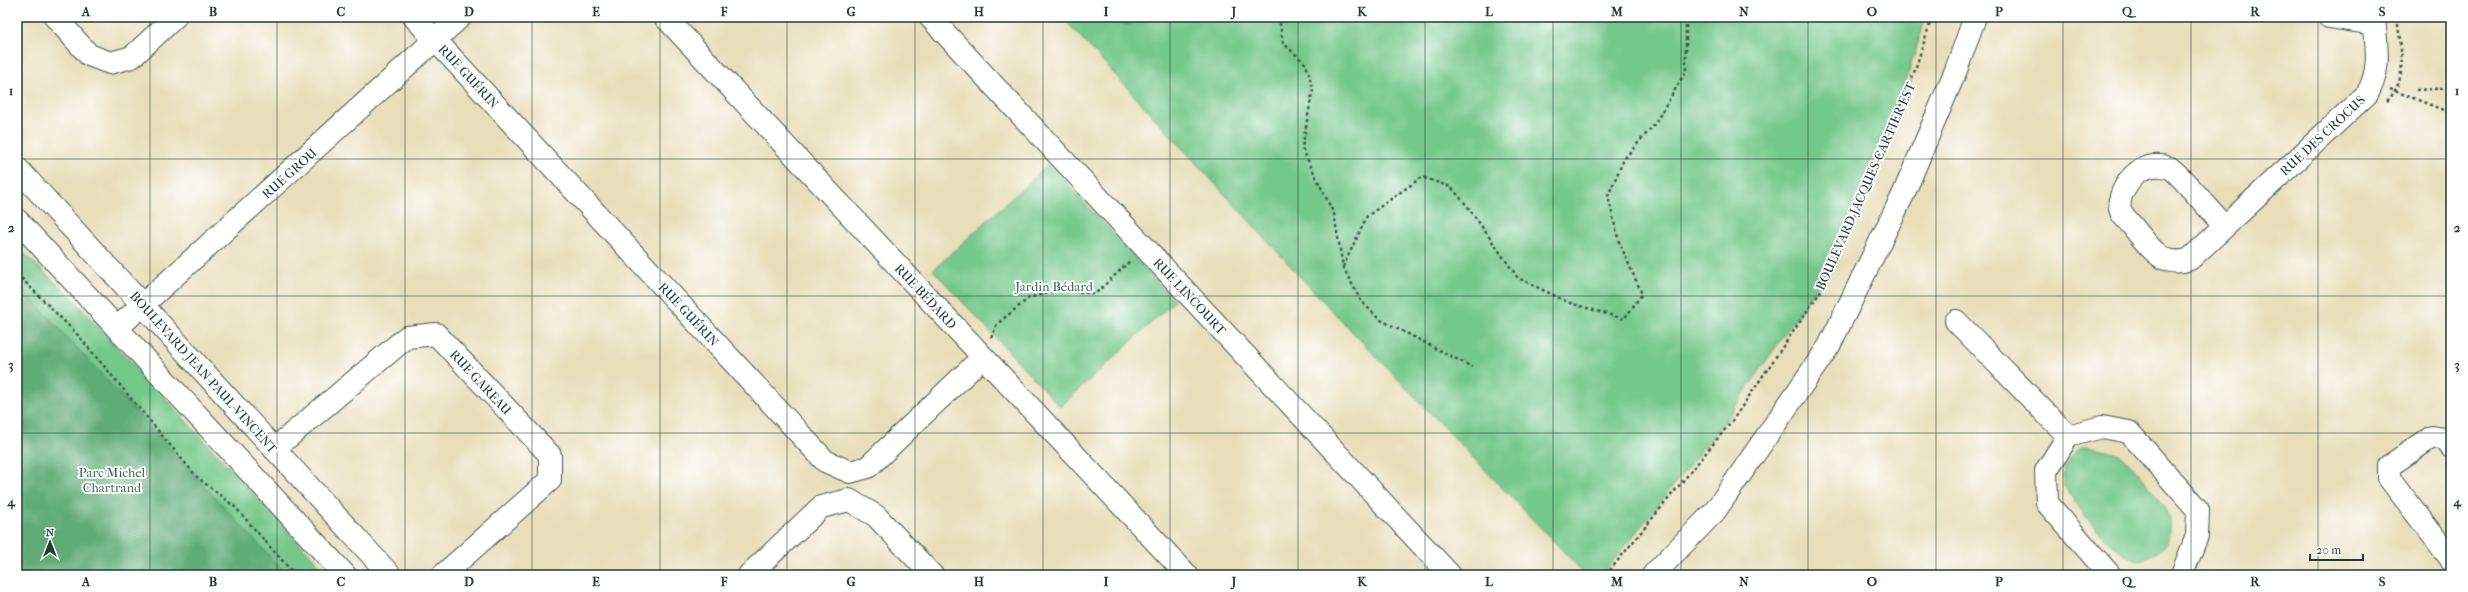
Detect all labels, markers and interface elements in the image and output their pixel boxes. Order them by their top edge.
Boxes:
text: A [81,4,91,19]
text: B [209,4,218,19]
text: C [337,4,346,19]
text: D [464,4,474,19]
text: E [592,4,600,19]
text: F [720,4,728,19]
text: G [846,4,856,19]
text: H [974,4,985,19]
text: I [1103,4,1109,19]
text: J [1230,4,1237,20]
text: K [1357,4,1368,19]
text: L [1485,4,1494,19]
text: M [1610,4,1623,19]
text: N [1739,4,1749,19]
text: O [1867,4,1877,19]
text: P [1995,4,2003,19]
text: Q [2122,4,2137,19]
text: R [2250,4,2261,19]
text: S [2379,4,2386,19]
street label: RUE GUÉRIN [435,41,502,111]
street label: BOULEVARD JACQUES-CARTIER EST [1813,80,1918,292]
text: 1 [9,83,14,98]
text: 1 [2455,83,2460,98]
street label: RUE DES CROCUS [2277,92,2368,179]
street label: RUE GROU [259,145,320,202]
text: 2 [8,220,15,235]
text: 2 [2454,220,2461,235]
street label: RUE LINCOURT [1150,255,1229,338]
street label: RUE BÉDARD [892,261,960,332]
street label: RUE GUÉRIN [655,279,722,349]
park label: Jardin Bédard [1014,279,1094,294]
street label: BOULEVARD JEAN-PAUL-VINCENT [127,288,280,457]
street label: RUE GAREAU [447,347,514,418]
text: 3 [8,357,14,373]
text: 3 [2454,357,2460,373]
park label: Parc Michel Chartrand [79,465,146,495]
text: 4 [6,494,16,510]
text: 4 [2452,494,2462,510]
north arrow [30,522,70,562]
text: N [46,526,55,539]
scale bar [2310,536,2363,562]
text: 20 m [2316,543,2341,557]
text: A [81,574,91,589]
text: B [209,574,218,589]
text: C [337,574,346,589]
text: D [464,574,474,589]
text: E [592,574,600,589]
text: F [720,574,728,589]
text: G [846,574,856,589]
text: H [974,574,985,589]
text: I [1103,574,1109,589]
text: J [1230,574,1237,590]
text: K [1357,574,1368,589]
text: L [1485,574,1494,589]
text: M [1610,574,1623,589]
text: N [1739,574,1749,589]
text: O [1867,574,1877,589]
text: P [1995,574,2003,589]
text: Q [2122,574,2137,589]
text: R [2250,574,2261,589]
text: S [2379,574,2386,589]

